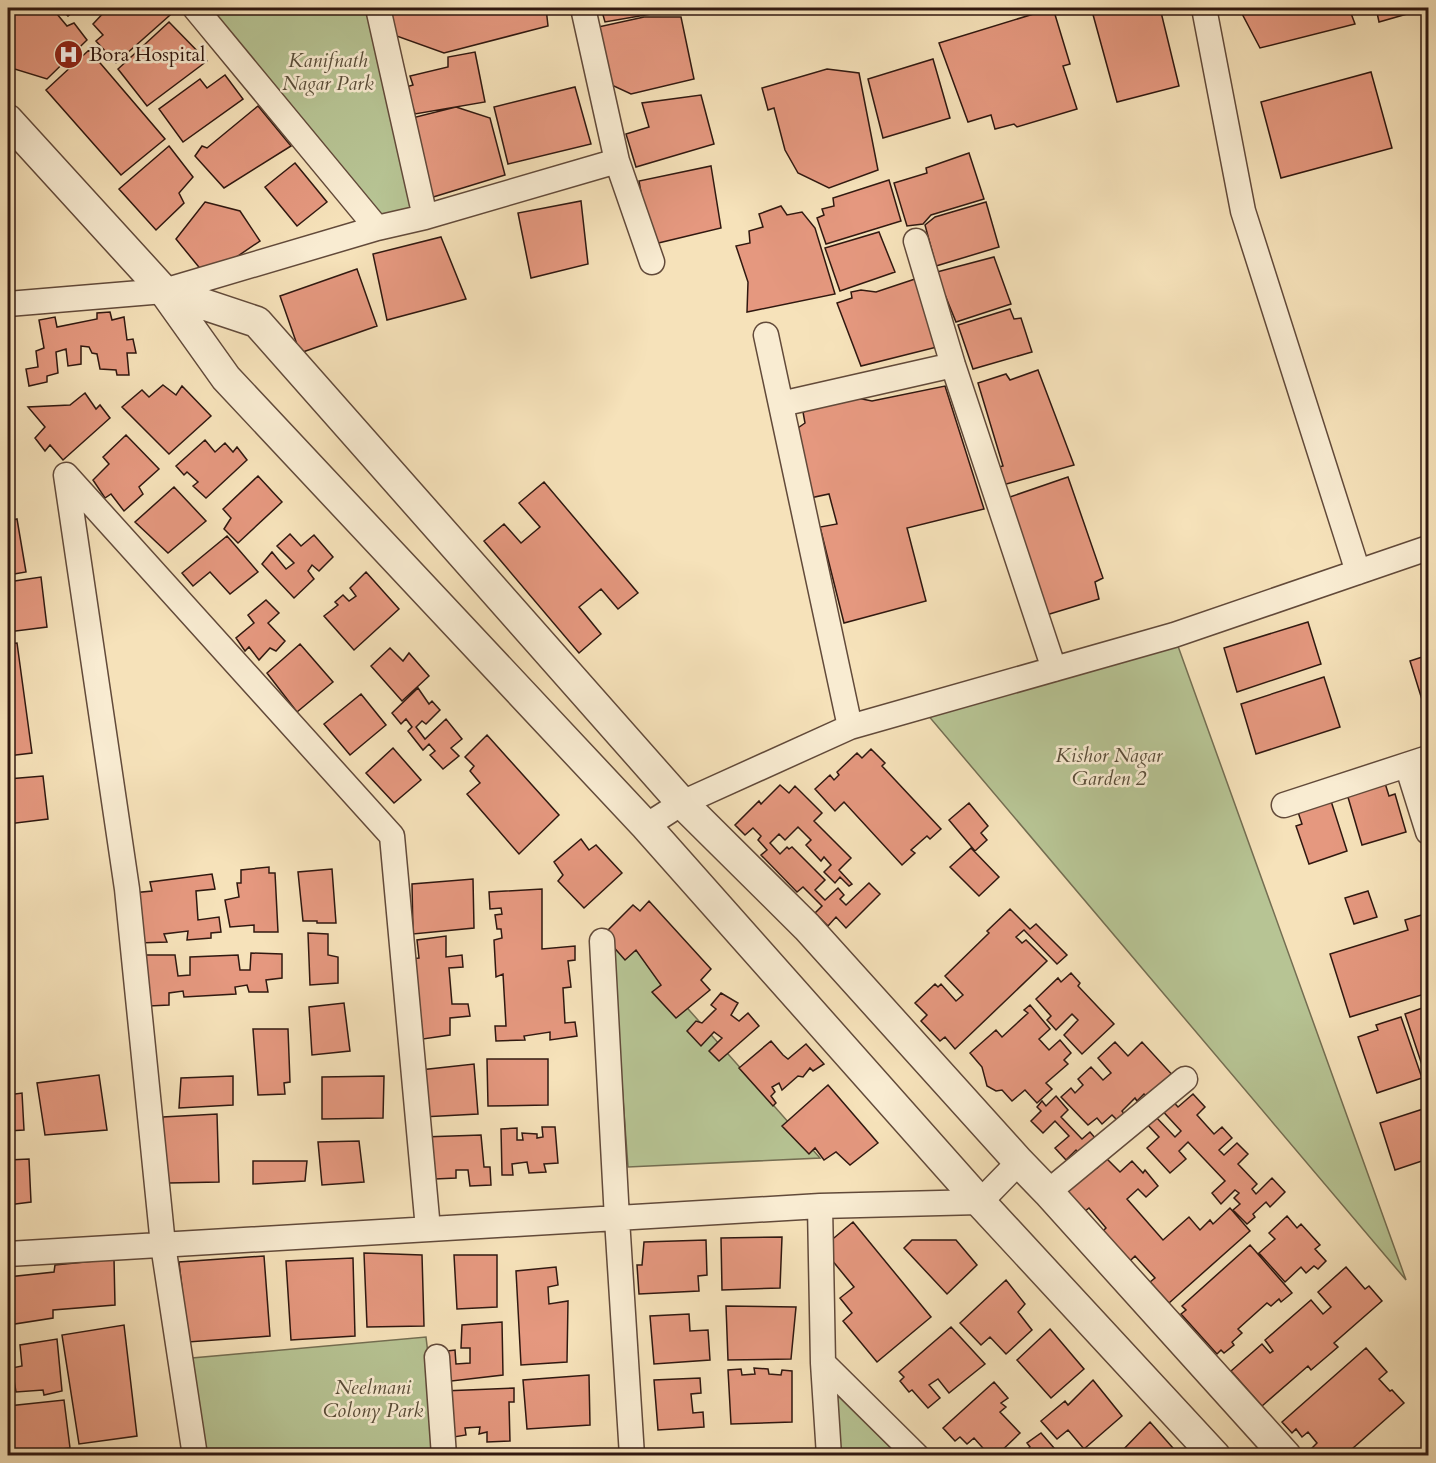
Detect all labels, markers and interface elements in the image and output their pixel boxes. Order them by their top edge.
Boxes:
hospital icon: Bora Hospital [52,38,84,70]
place label: Bora Hospital [89,41,205,68]
park label: Kanifnath Nagar Park [282,47,374,97]
park label: Kishor Nagar Garden 2 [1056,742,1164,792]
park label: Neelmani Colony Park [323,1374,423,1424]

